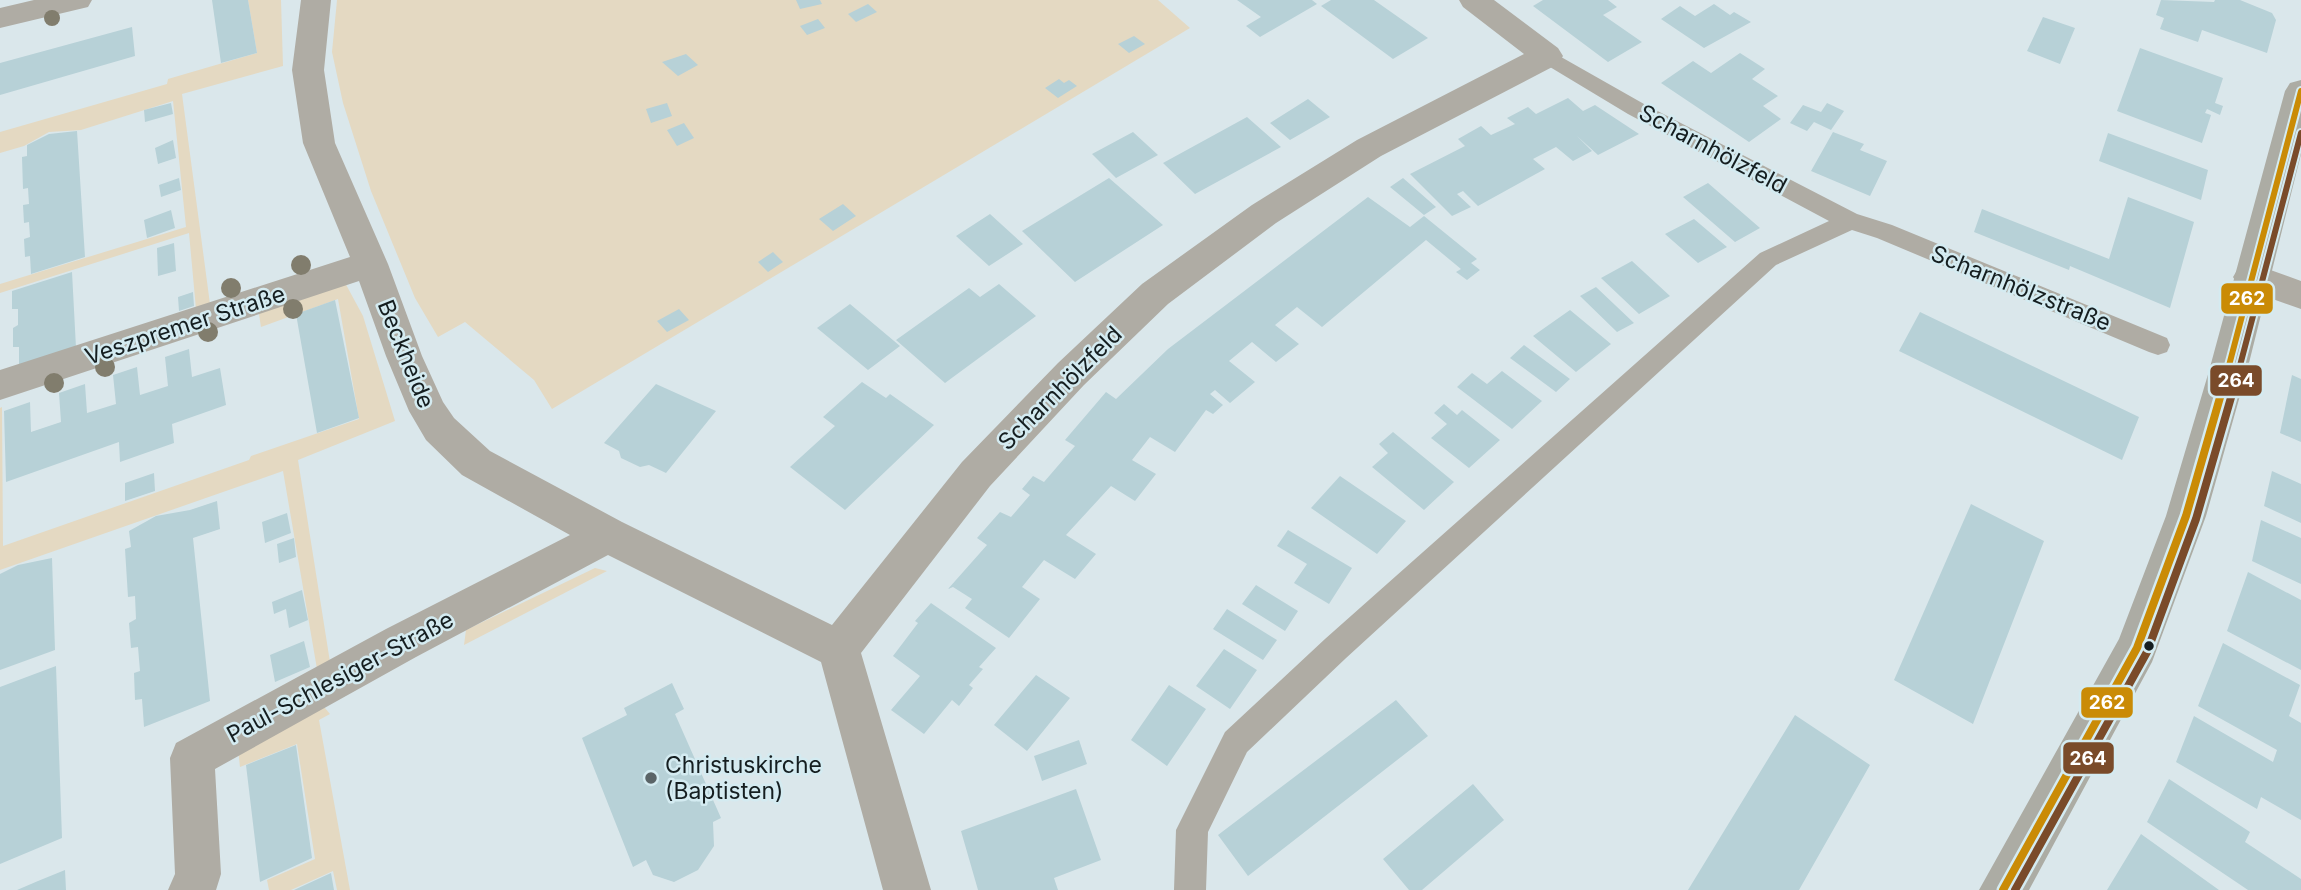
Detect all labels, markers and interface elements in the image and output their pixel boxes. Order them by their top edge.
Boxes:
street label: Scharnhölzfeld [1634,98,1792,200]
street label: Scharnhölzstraße [1927,239,2115,337]
street label: Veszpremer Straße [81,279,289,371]
line badge: 262 [2220,282,2274,315]
text: 262 [2229,287,2265,310]
street label: Beckheide [372,296,440,412]
street label: Scharnhölzfeld [992,320,1128,456]
line badge: 264 [2209,364,2263,397]
text: 264 [2217,369,2255,392]
street label: Paul-Schlesiger-Straße [222,605,458,749]
unlabelled marker [2142,639,2156,653]
line badge: 262 [2080,686,2134,719]
text: 262 [2089,691,2125,714]
line badge: 264 [2062,741,2115,775]
text: 264 [2069,747,2107,770]
place label: Christuskirche (Baptisten) [665,751,822,805]
marker: Christuskirche (Baptisten) [643,770,659,786]

